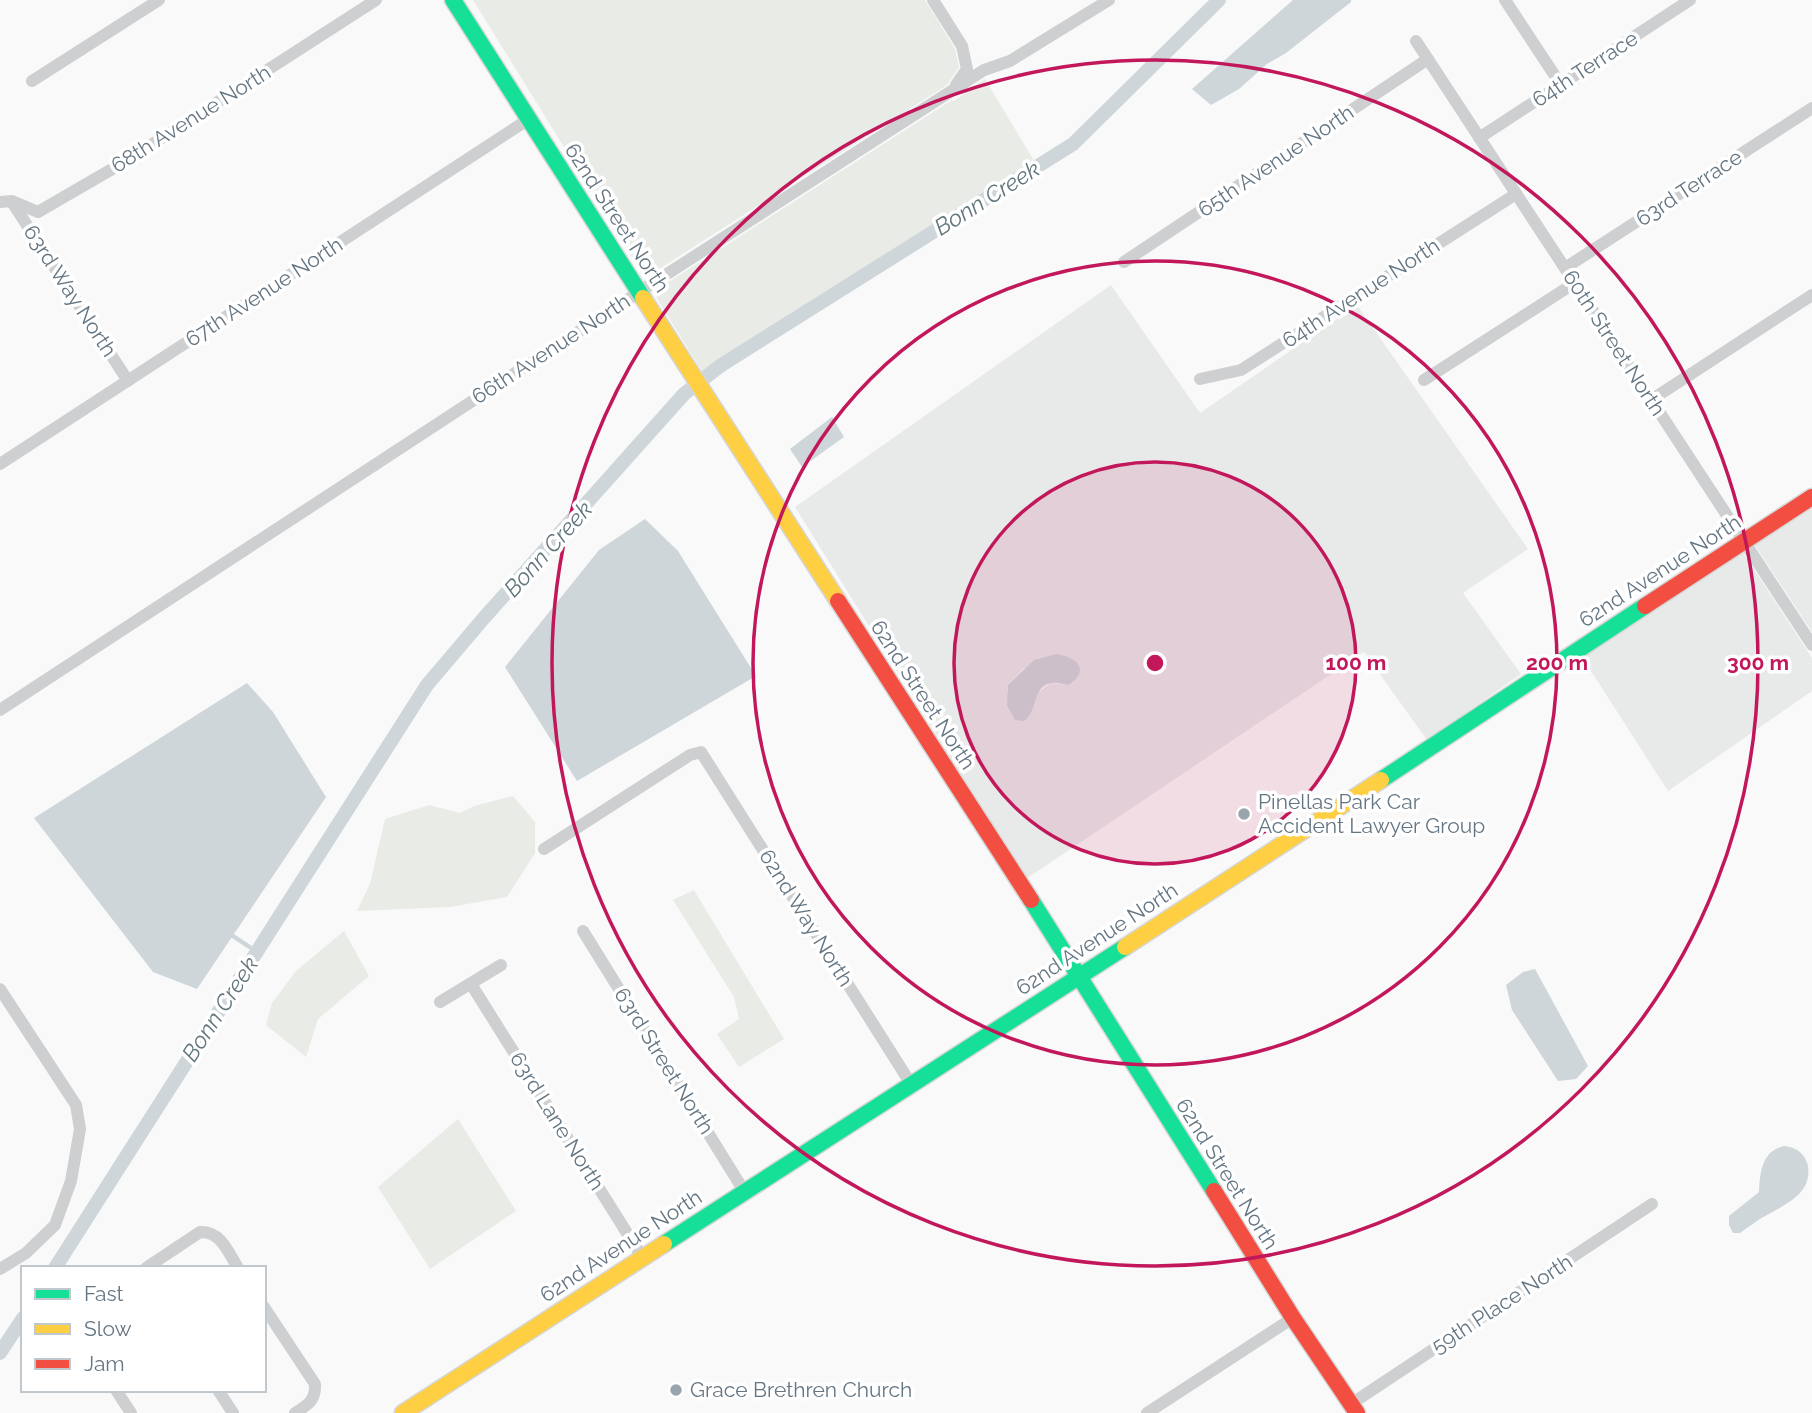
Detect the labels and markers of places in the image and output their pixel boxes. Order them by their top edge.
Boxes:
centre of rings [1143,651,1167,675]
place label: Pinellas Park Car Accident Lawyer Group [1258,789,1485,838]
marker: Pinellas Park Car Accident Lawyer Group [1236,806,1252,822]
place label: Grace Brethren Church [690,1377,912,1402]
marker: Grace Brethren Church [668,1382,684,1398]

